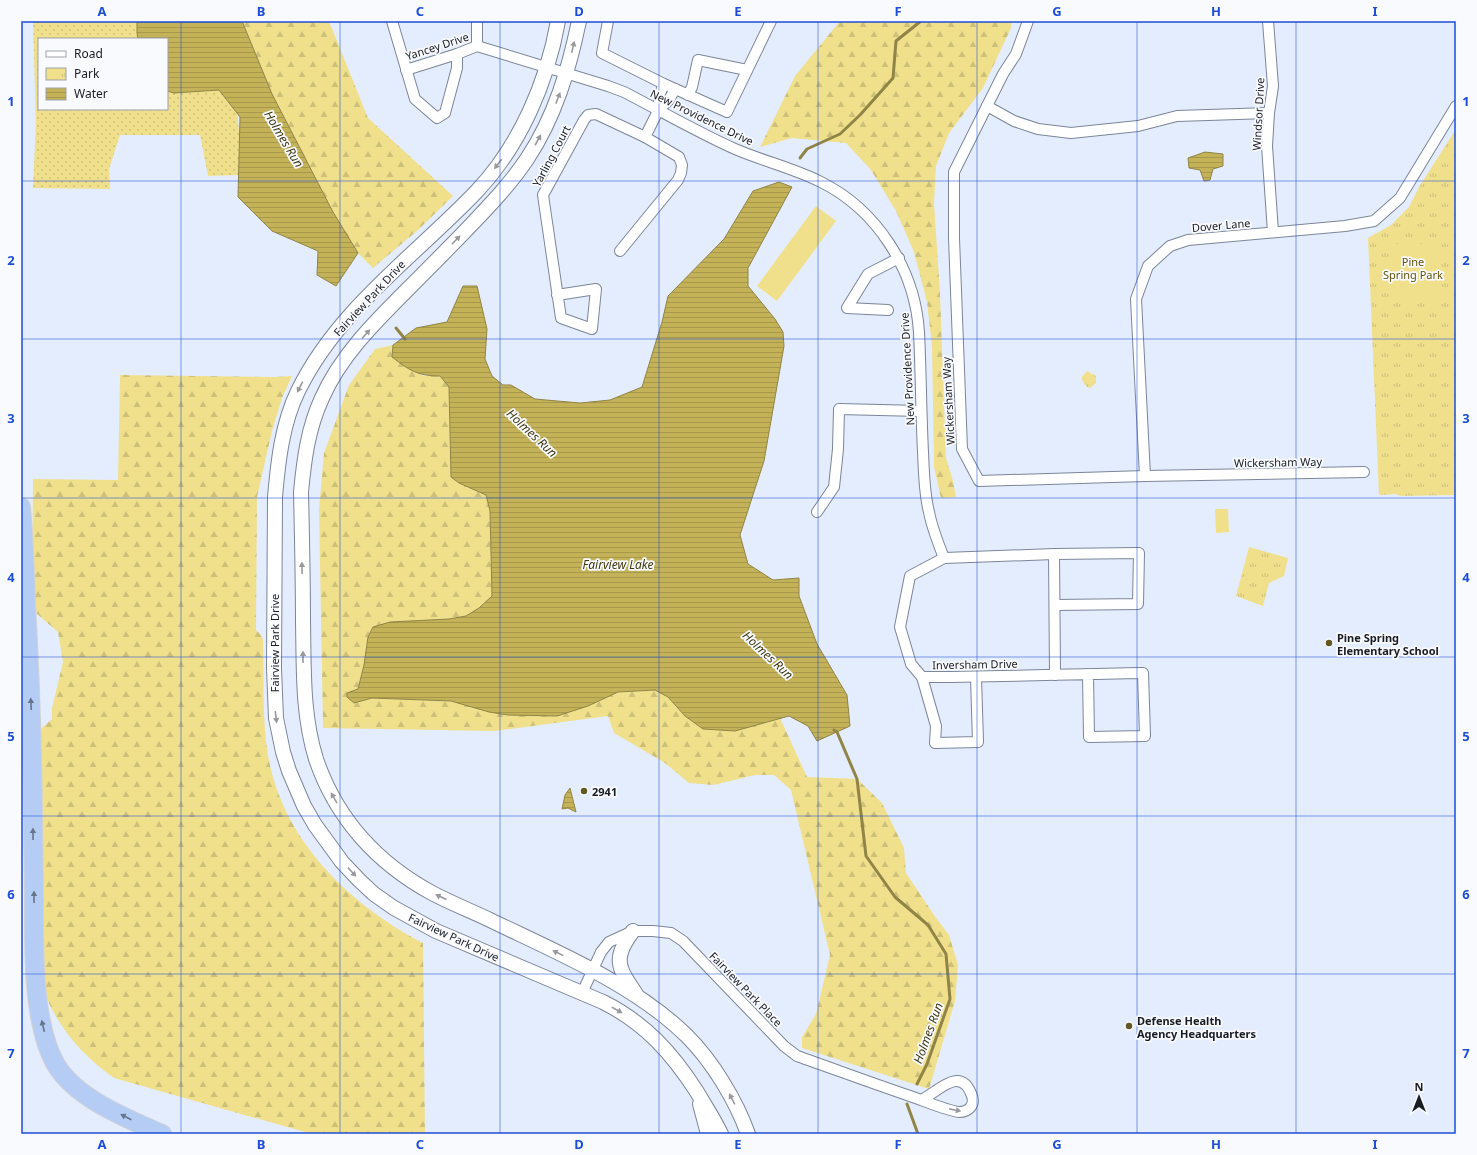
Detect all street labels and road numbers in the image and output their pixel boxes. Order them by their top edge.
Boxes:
street label: Yancey Drive [403,29,471,63]
street label: Windsor Drive [1249,77,1267,151]
street label: New Providence Drive [648,85,756,149]
street label: Yarling Court [529,123,573,189]
street label: Dover Lane [1191,215,1251,235]
street label: Fairview Park Drive [330,257,408,339]
street label: New Providence Drive [897,312,917,426]
street label: Wickersham Way [938,356,958,445]
street label: Wickersham Way [1234,454,1323,470]
street label: Fairview Park Drive [267,594,282,692]
street label: Inversham Drive [932,656,1018,672]
street label: Fairview Park Drive [406,909,502,965]
street label: Fairview Park Place [706,948,786,1030]

